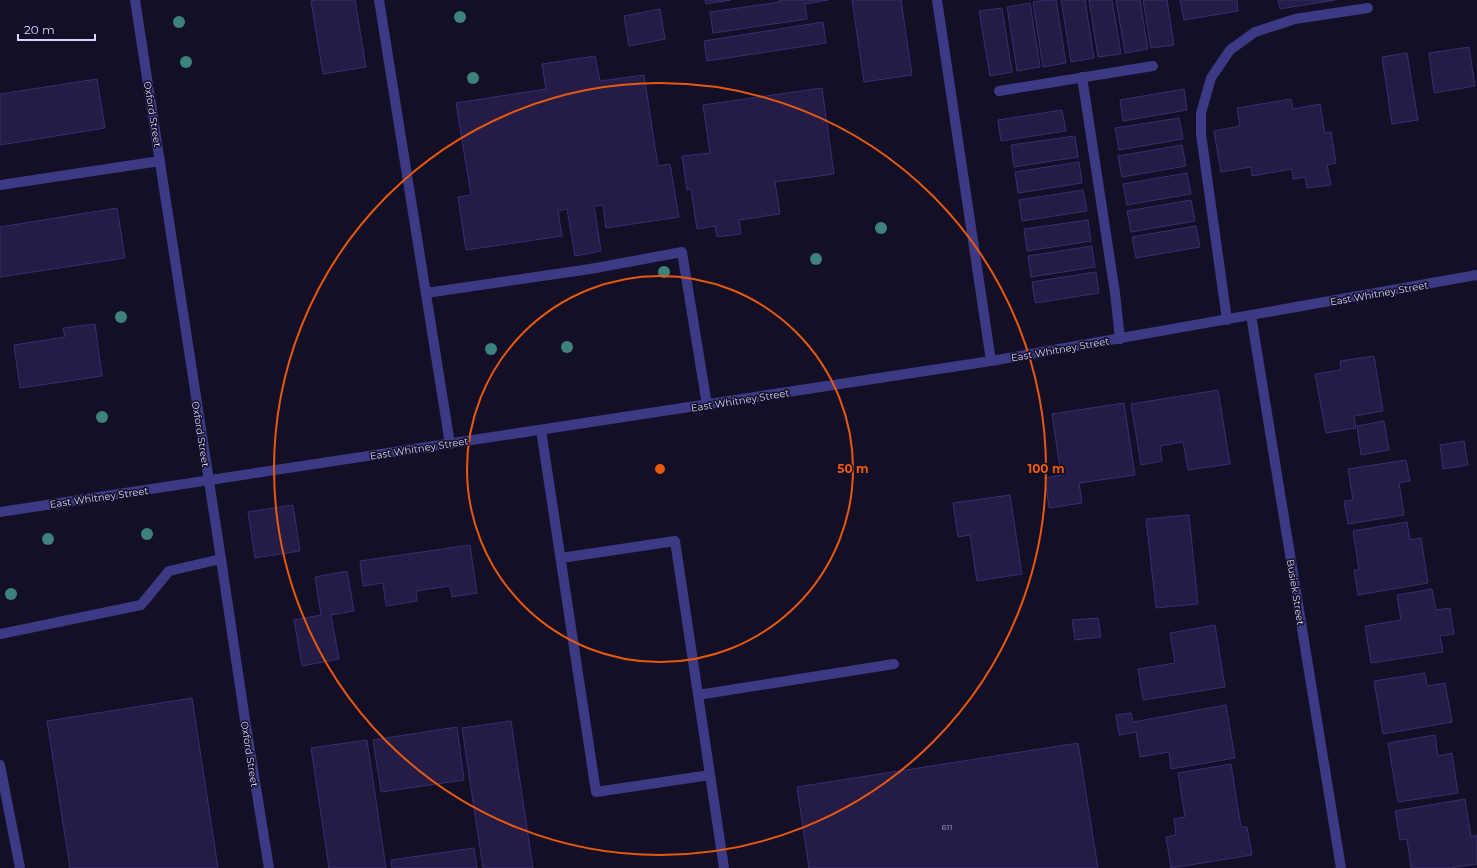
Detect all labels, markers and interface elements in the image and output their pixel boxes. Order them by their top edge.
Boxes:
scale bar [18,16,95,42]
text: 20 m [24,22,55,37]
street label: Oxford Street [141,80,164,148]
street label: East Whitney Street [1329,278,1429,309]
street label: East Whitney Street [1010,334,1110,365]
street label: East Whitney Street [690,386,790,415]
street label: Oxford Street [189,400,212,468]
street label: East Whitney Street [369,434,469,463]
text: 50 m [837,461,869,476]
text: 100 m [1028,461,1064,476]
centre of rings [653,462,667,476]
street label: East Whitney Street [49,484,149,511]
street label: Busiek Street [1284,558,1307,626]
street label: Oxford Street [238,720,261,788]
house number: 611 [942,822,952,832]

